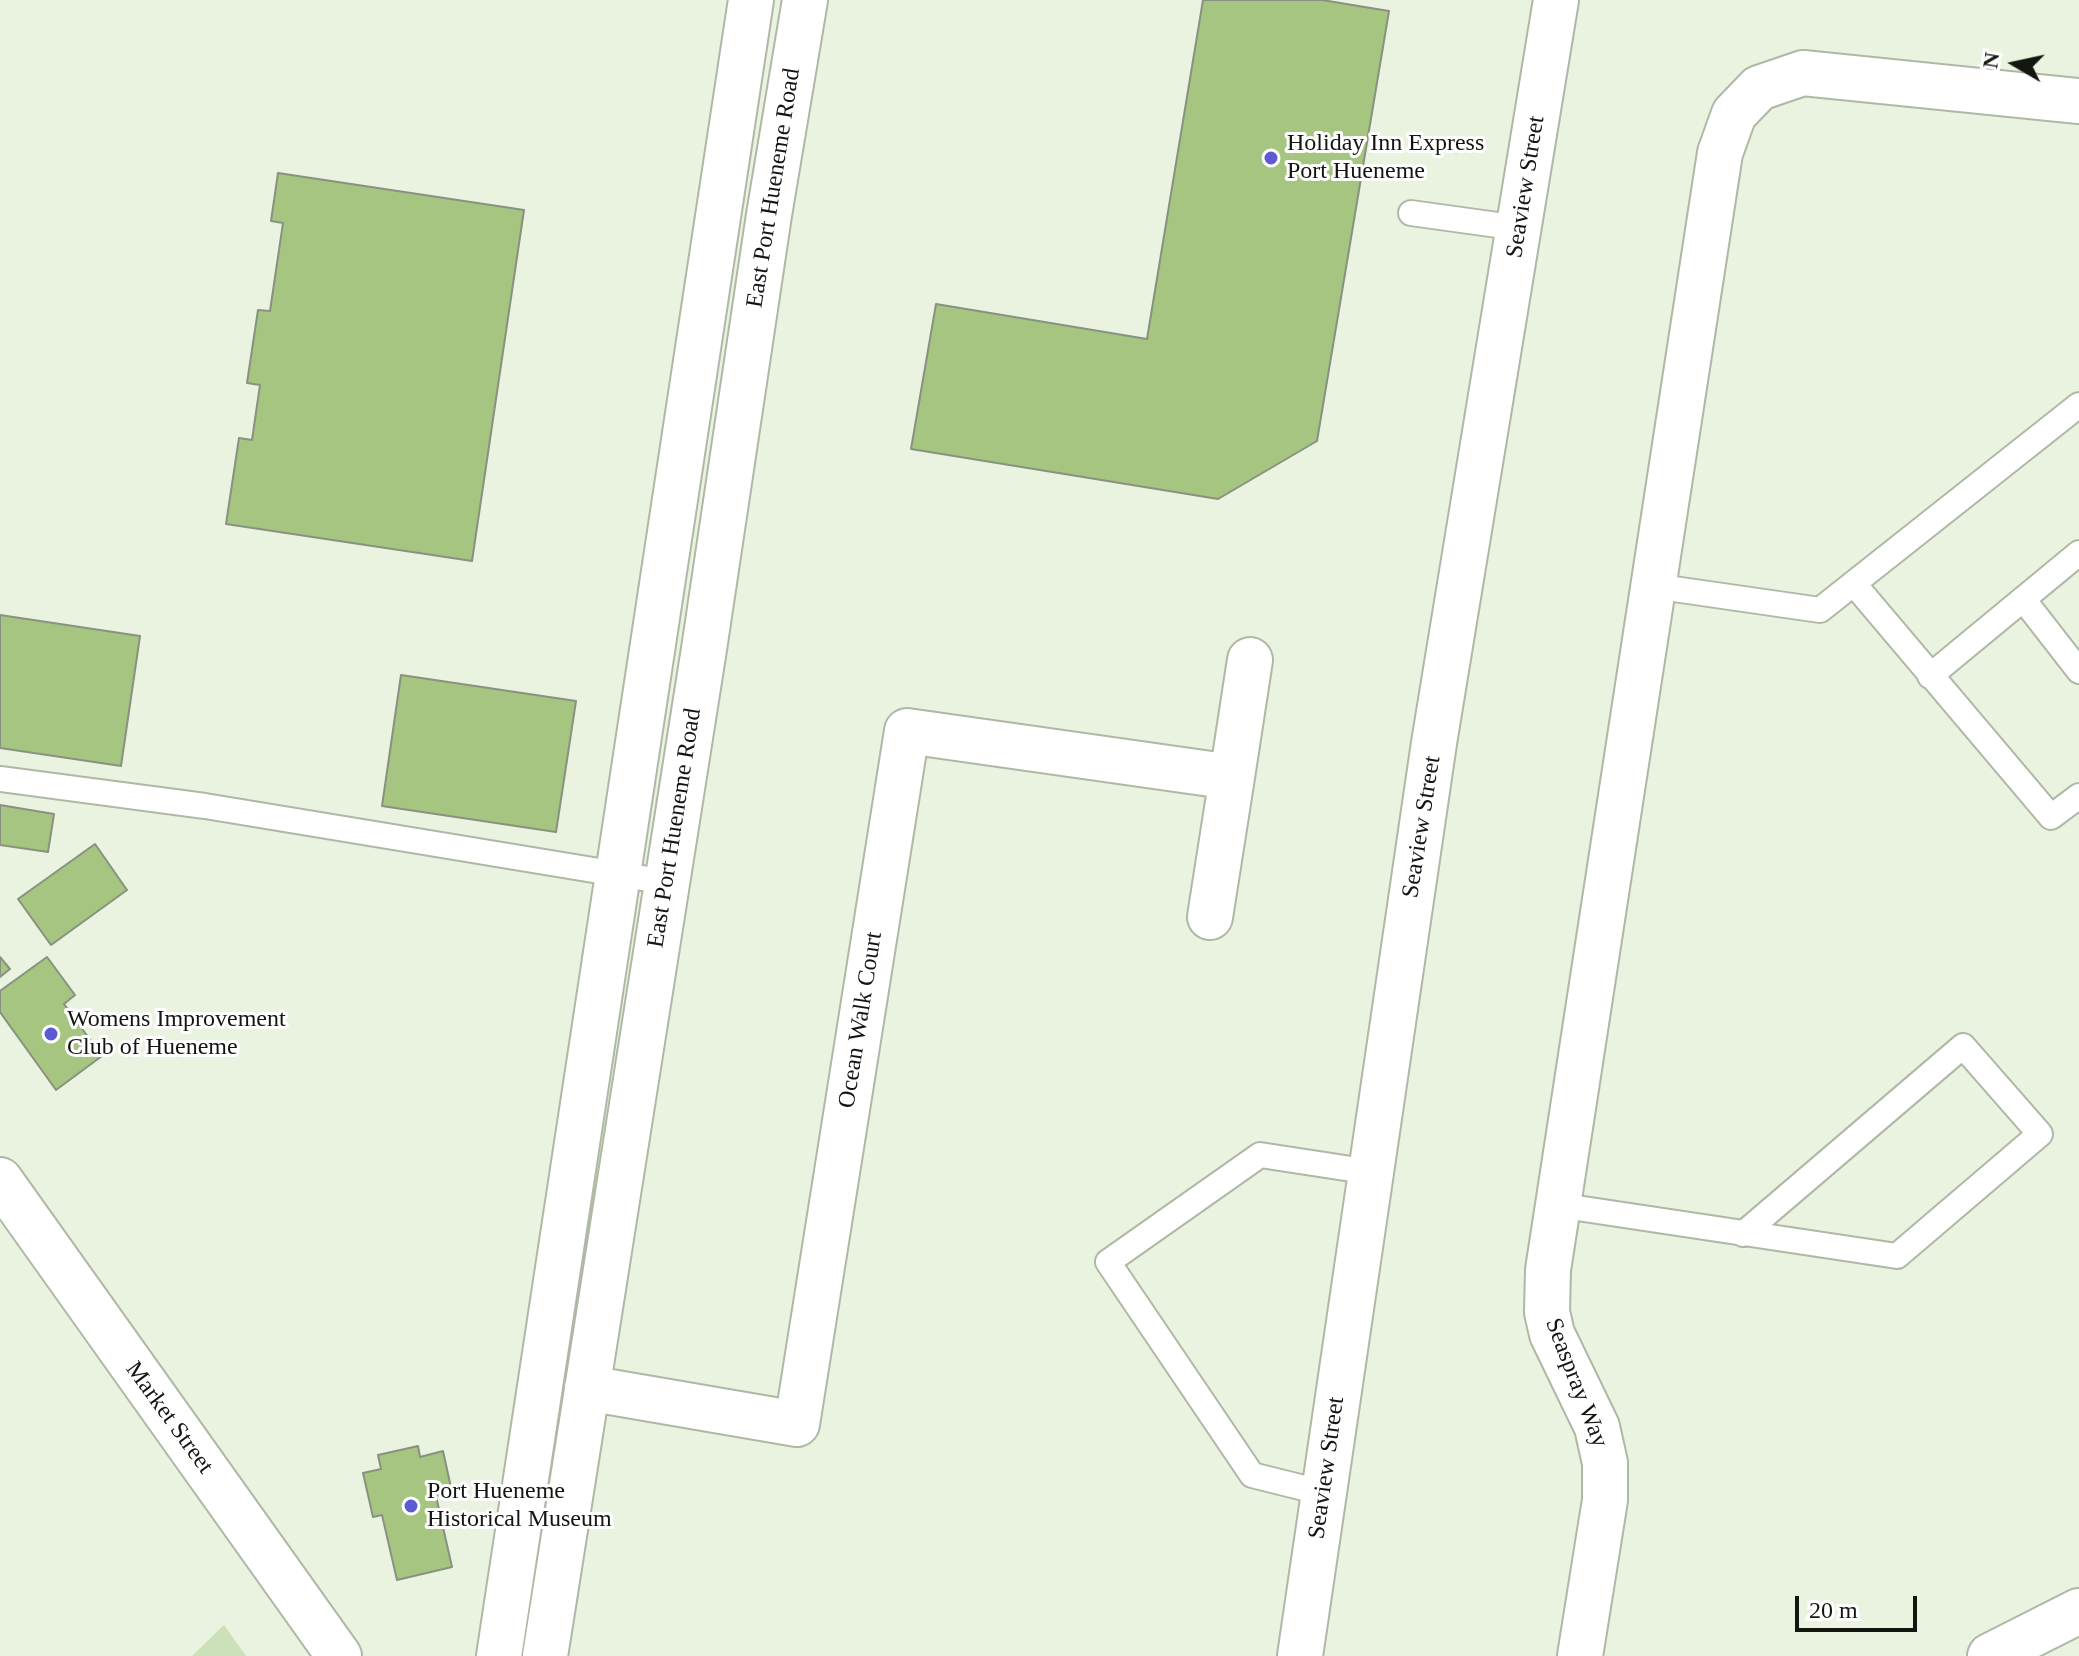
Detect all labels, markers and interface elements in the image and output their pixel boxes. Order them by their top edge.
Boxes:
north arrow [1975,24,2055,104]
text: N [1977,50,2004,70]
street label: East Port Hueneme Road [741,66,807,310]
street label: Seaview Street [1501,114,1551,260]
place label: Holiday Inn Express Port Hueneme [1287,130,1484,186]
marker: Holiday Inn Express Port Hueneme [1262,149,1280,167]
street label: East Port Hueneme Road [642,706,708,950]
street label: Seaview Street [1397,754,1447,900]
street label: Ocean Walk Court [833,930,889,1110]
place label: Womens Improvement Club of Hueneme [67,1006,286,1062]
marker: Womens Improvement Club of Hueneme [42,1025,60,1043]
street label: Seaspray Way [1538,1314,1614,1452]
street label: Market Street [119,1356,219,1480]
street label: Seaview Street [1303,1395,1351,1541]
place label: Port Hueneme Historical Museum [427,1478,612,1534]
marker: Port Hueneme Historical Museum [402,1497,420,1515]
scale bar [1799,1580,1921,1630]
text: 20 m [1809,1597,1858,1623]

